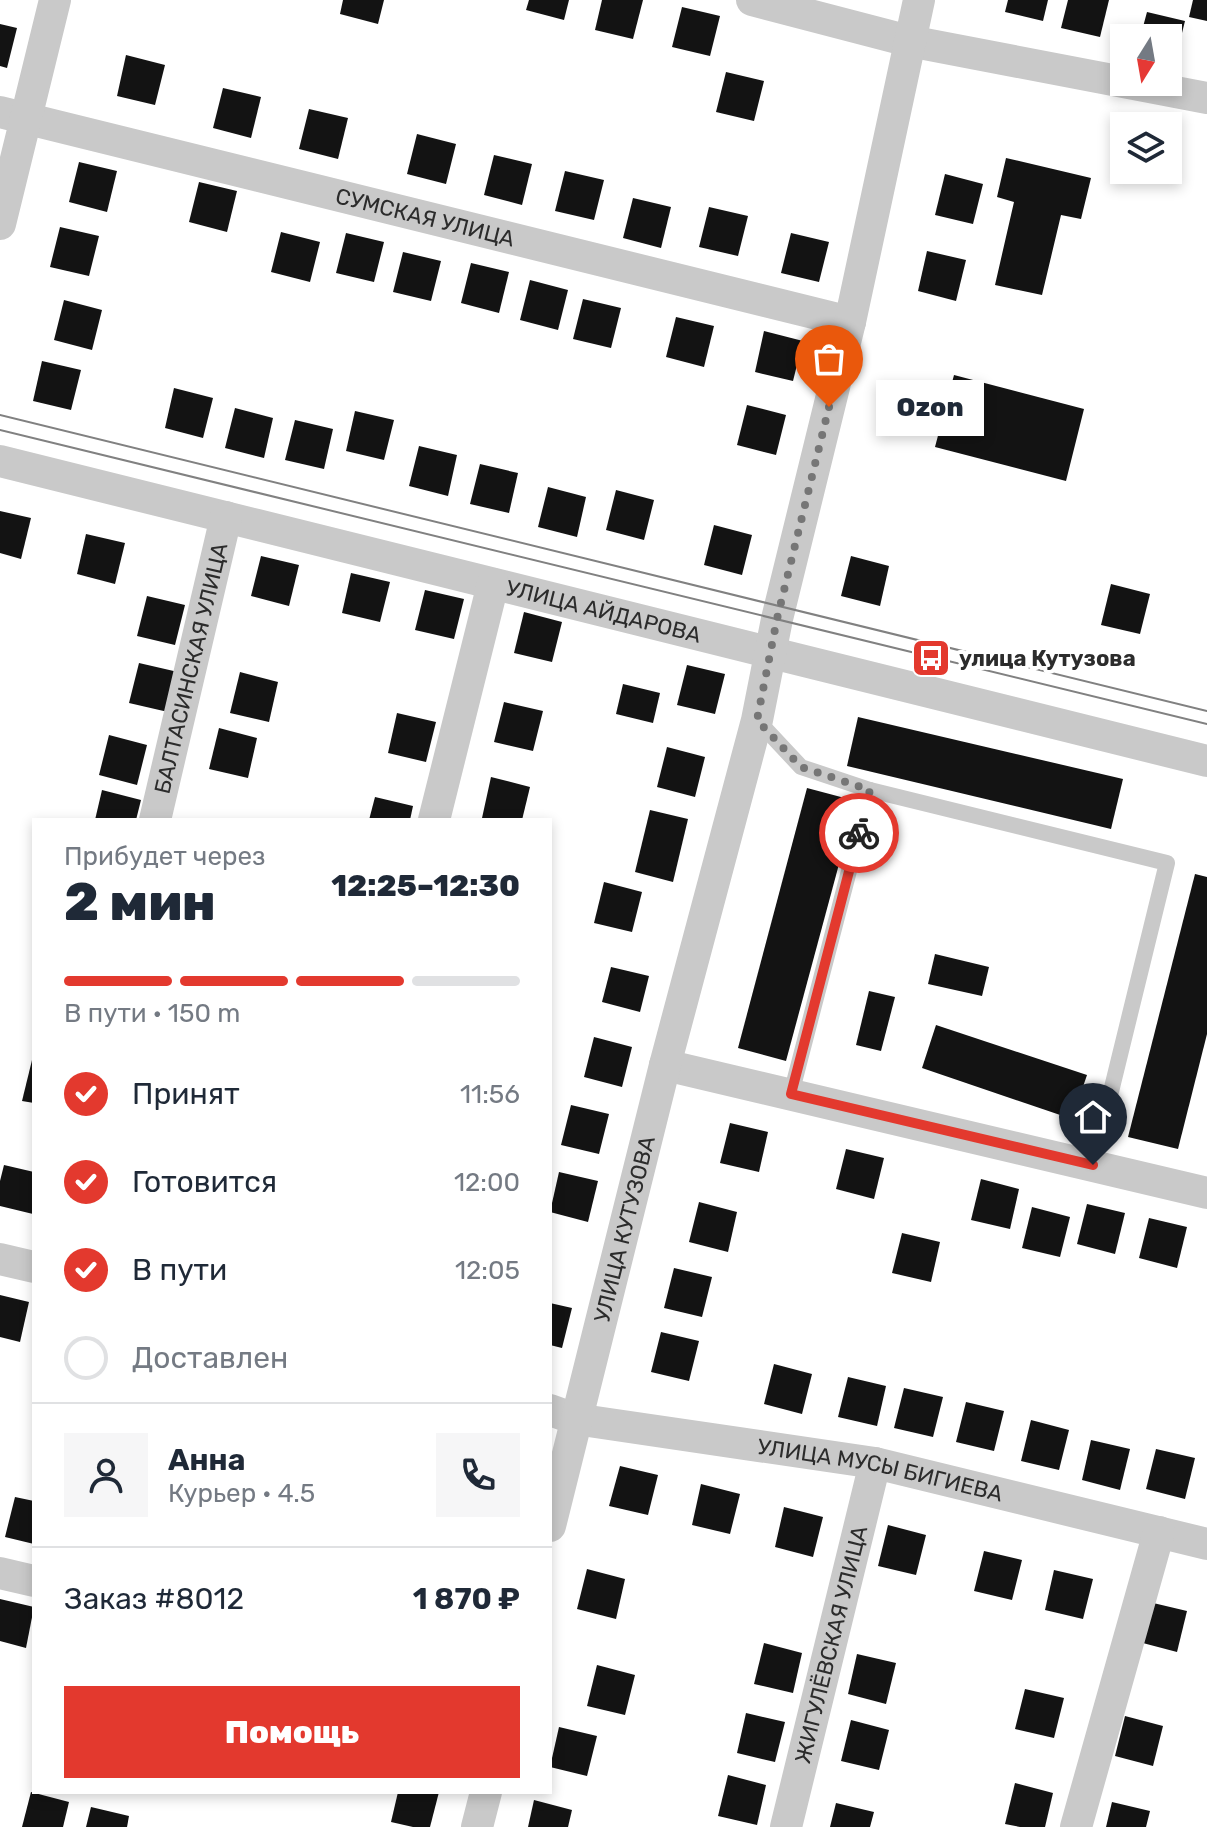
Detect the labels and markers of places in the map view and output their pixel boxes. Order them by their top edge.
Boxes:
pin [795,325,863,407]
callout: Ozon [877,379,985,435]
bus stop icon: улица Кутузова [910,637,952,679]
place label: улица Кутузова [959,645,1136,672]
pin [1059,1083,1127,1165]

